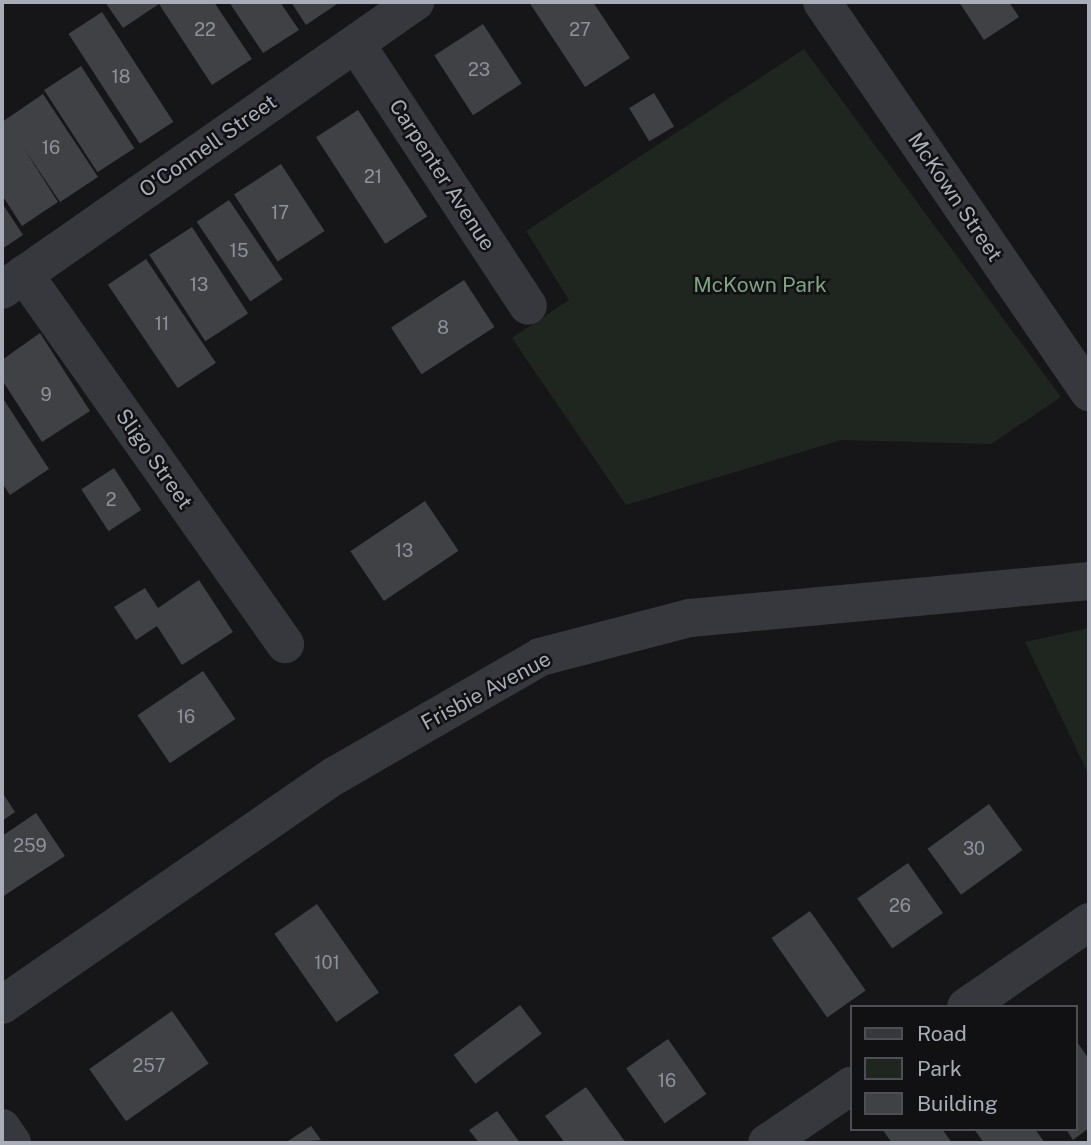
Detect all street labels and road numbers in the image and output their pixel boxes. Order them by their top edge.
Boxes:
street label: O'Connell Street [134,89,282,203]
street label: Carpenter Avenue [384,95,500,255]
street label: McKown Street [903,128,1007,266]
street label: Sligo Street [110,404,198,514]
street label: Frisbie Avenue [417,646,555,736]

